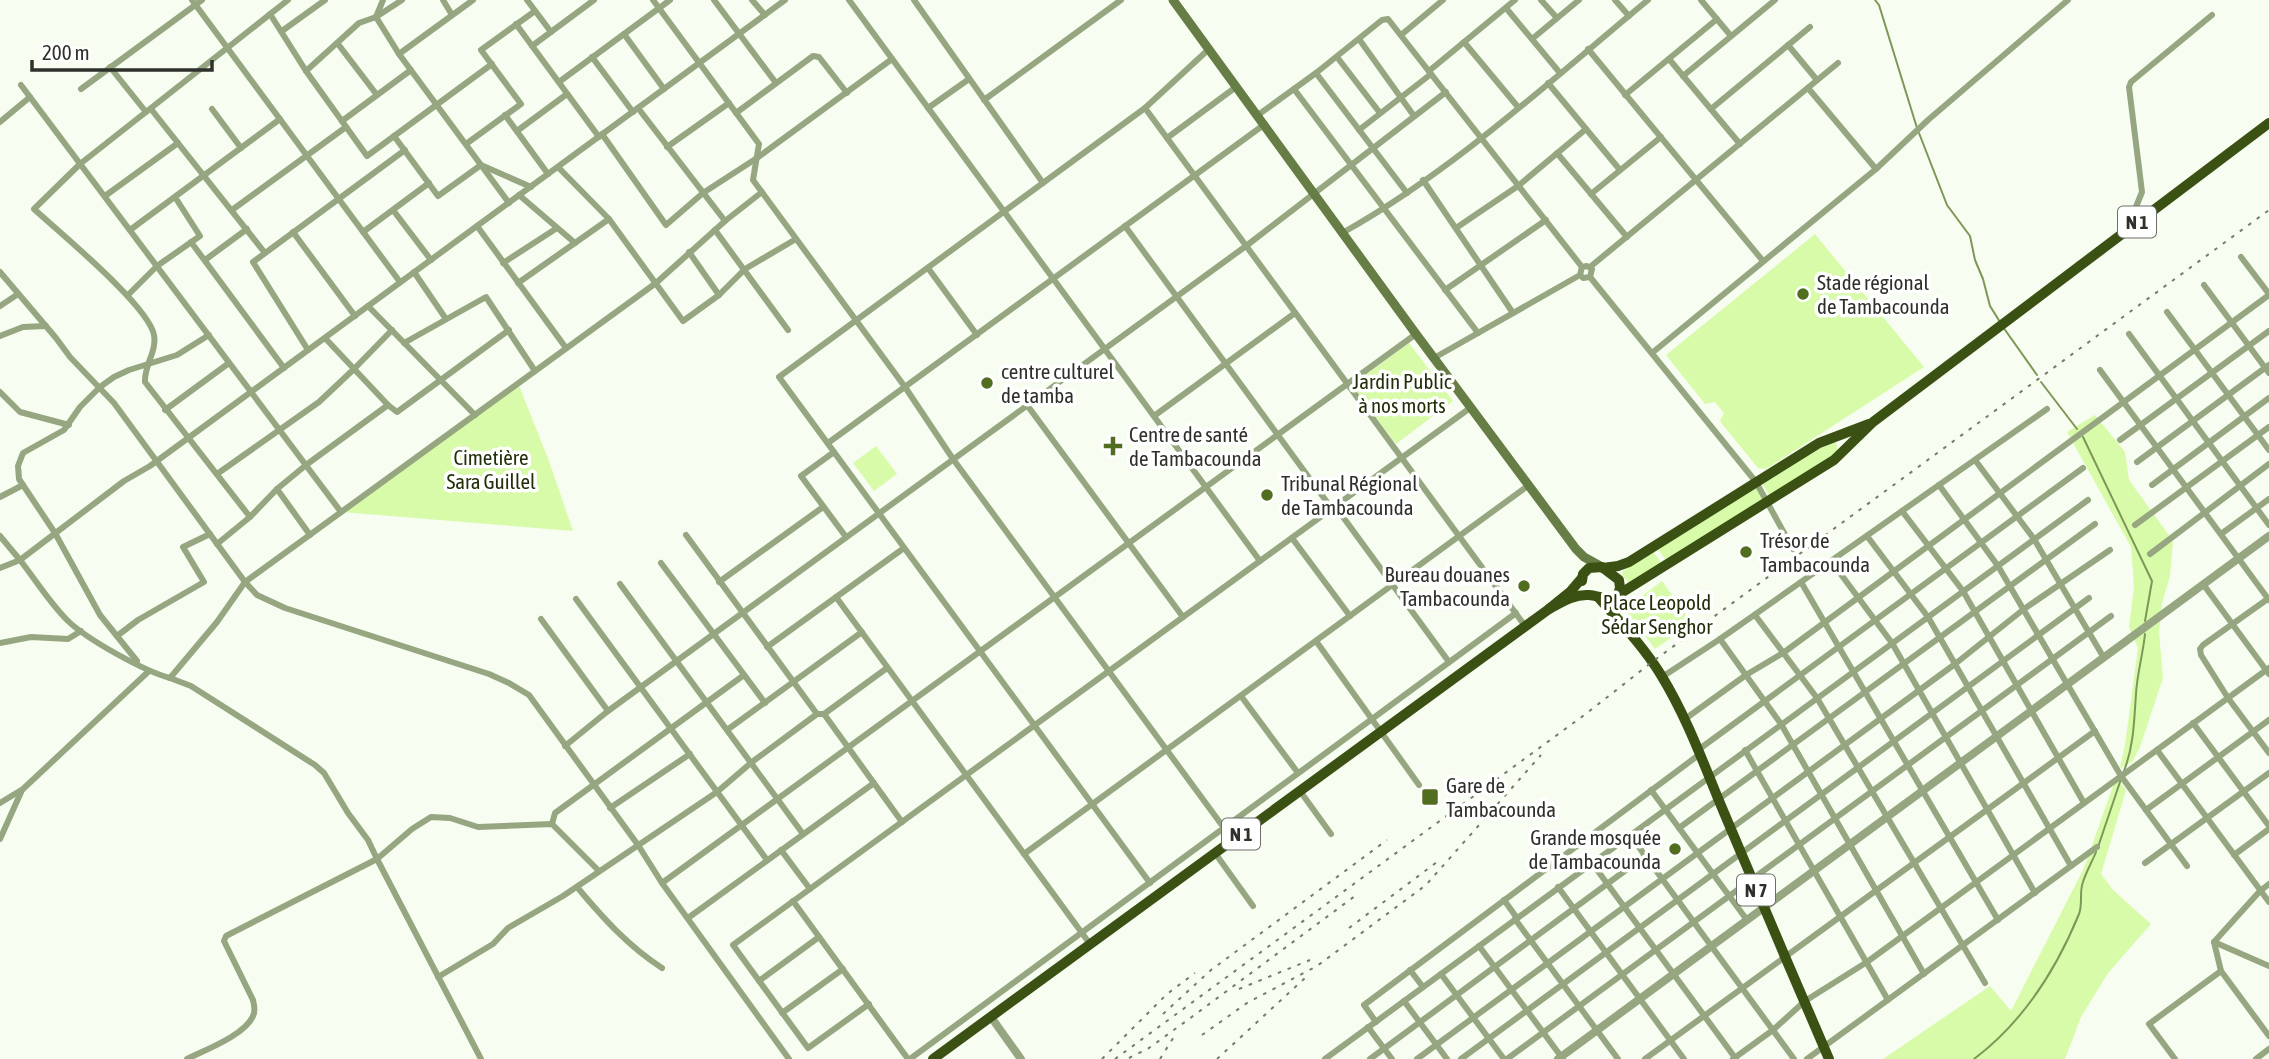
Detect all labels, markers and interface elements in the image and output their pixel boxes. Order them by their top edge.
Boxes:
scale bar [32,28,212,72]
text: 200 m [42,40,90,64]
road number: N 1 [2118,206,2156,238]
place label: Stade régional de Tambacounda [1817,270,1949,318]
marker: Stade régional de Tambacounda [1795,286,1811,302]
place label: centre culturel de tamba [1001,359,1115,407]
park label: Jardin Public à nos morts [1352,369,1452,417]
marker: centre culturel de tamba [979,375,995,391]
place label: Centre de santé de Tambacounda [1129,422,1261,470]
marker: Centre de santé de Tambacounda [1103,436,1123,456]
park label: Cimetière Sara Guillel [446,445,536,493]
place label: Tribunal Régional de Tambacounda [1281,471,1418,519]
marker: Tribunal Régional de Tambacounda [1259,487,1275,503]
place label: Trésor de Tambacounda [1760,528,1870,576]
marker: Trésor de Tambacounda [1738,544,1754,560]
place label: Bureau douanes Tambacounda [1385,562,1510,610]
marker: Bureau douanes Tambacounda [1516,578,1532,594]
park label: Place Leopold Sédar Senghor [1602,590,1713,638]
place label: Gare de Tambacounda [1446,773,1556,821]
marker: Gare de Tambacounda [1420,787,1440,807]
road number: N 1 [1222,818,1260,849]
place label: Grande mosquée de Tambacounda [1529,825,1661,873]
marker: Grande mosquée de Tambacounda [1667,841,1683,857]
road number: N 7 [1737,874,1775,906]

